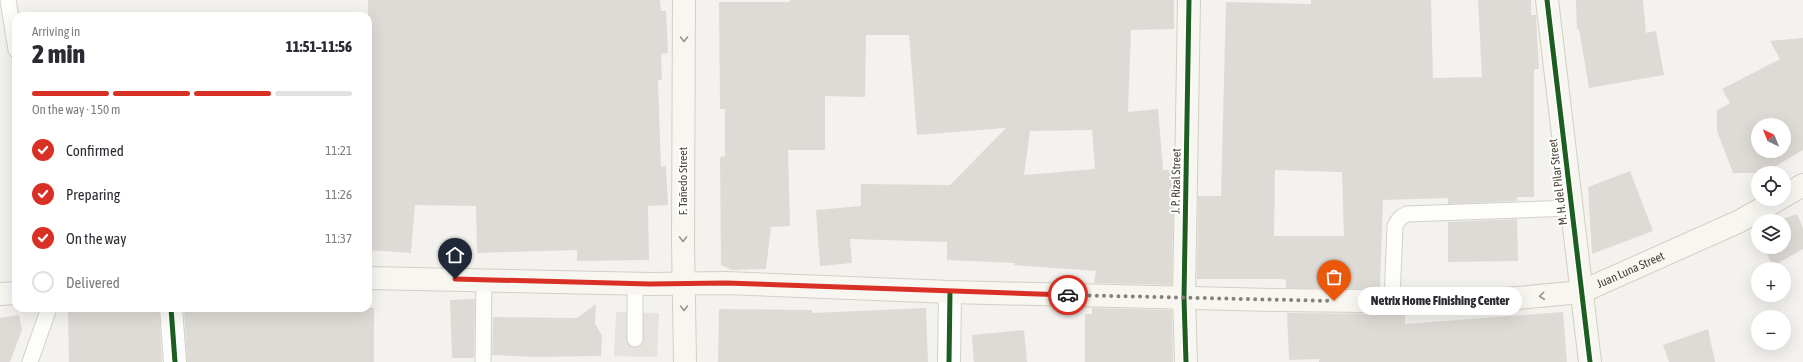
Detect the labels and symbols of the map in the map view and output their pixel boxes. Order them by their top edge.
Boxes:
one-way arrow [680,36,688,42]
north arrow [1751,118,1791,158]
street label: M. H. del Pilar Street [1546,137,1570,226]
street label: F. Tañedo Street [676,146,690,215]
street label: J. P. Rizal Street [1168,148,1184,214]
one-way arrow [679,236,687,242]
pin [438,238,472,279]
street label: Juan Luna Street [1595,248,1667,291]
pin [1317,260,1351,301]
courier [1048,275,1088,315]
callout: Netrix Home Finishing Center [1358,287,1522,315]
one-way arrow [1539,291,1545,300]
one-way arrow [680,305,688,311]

